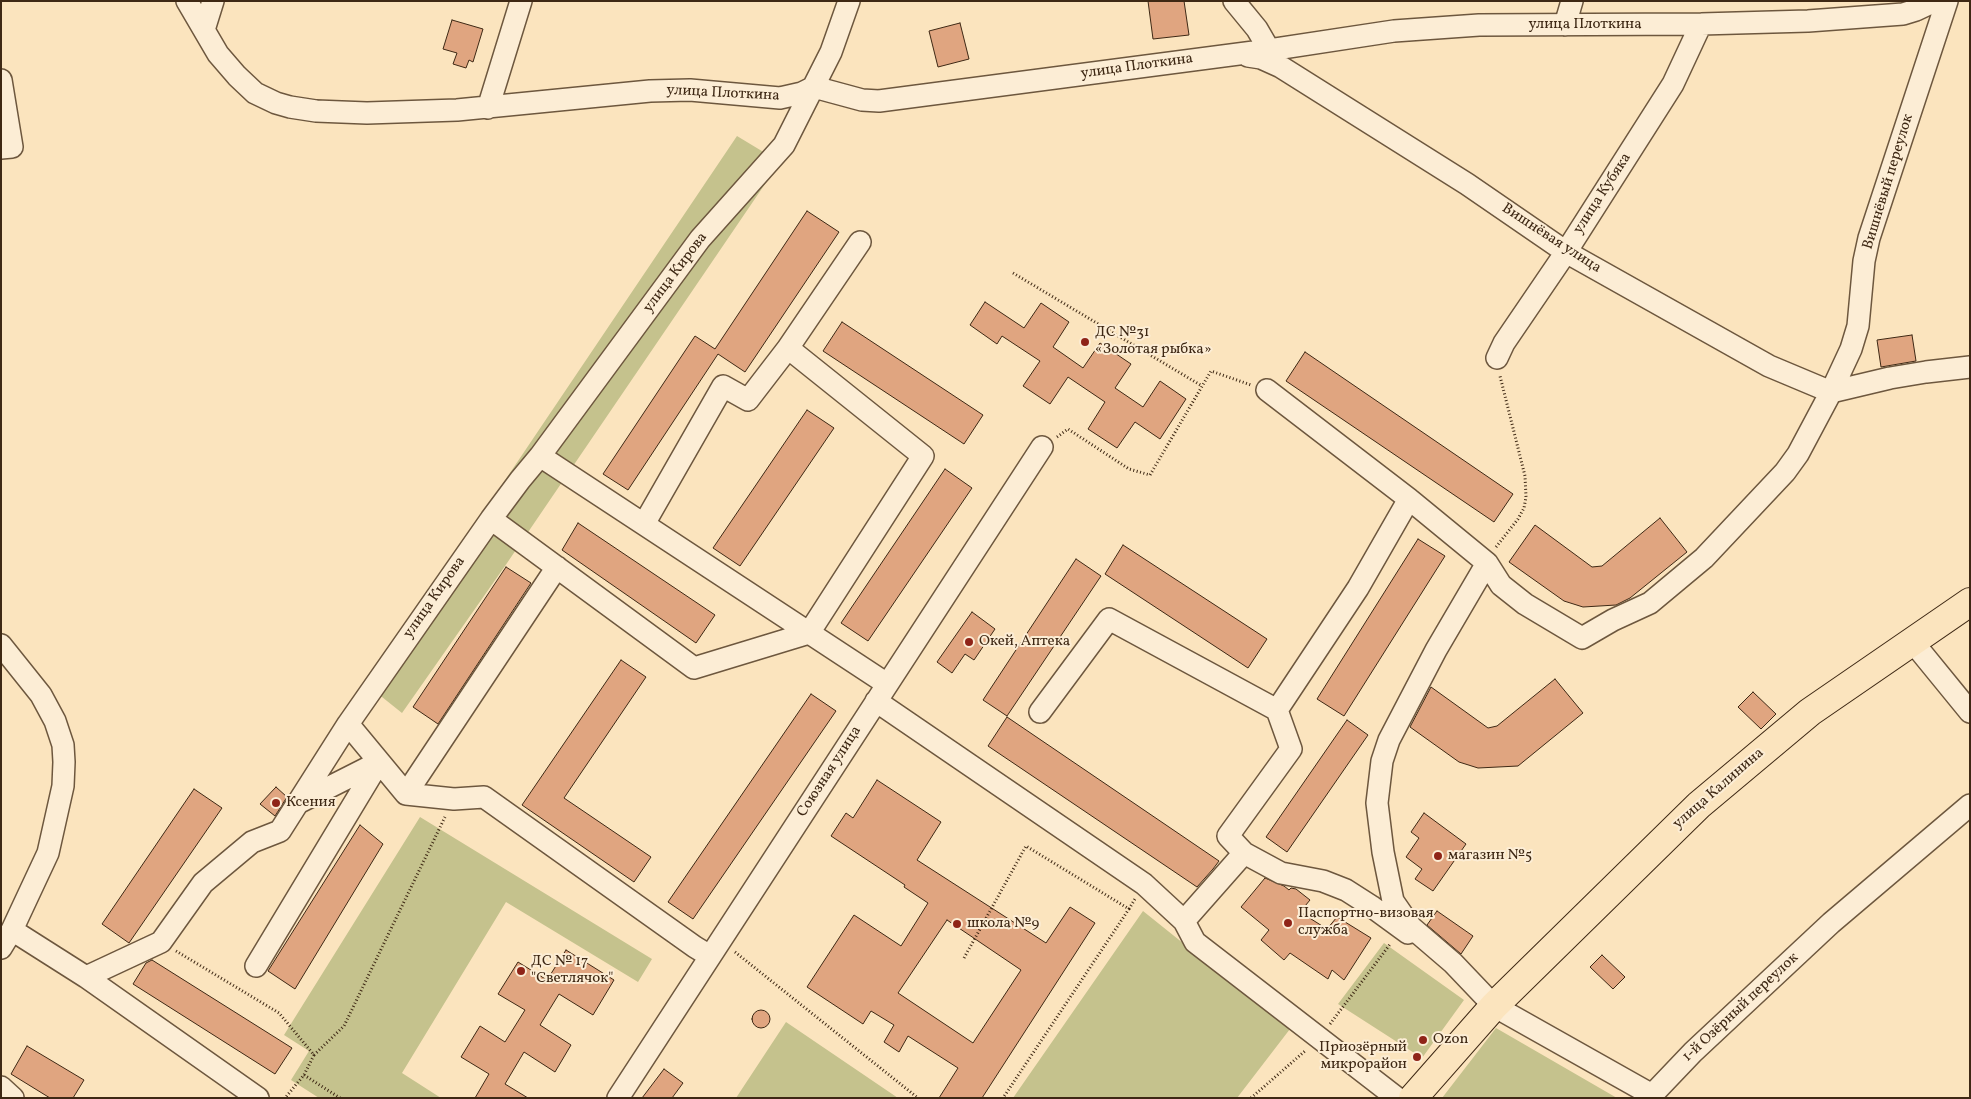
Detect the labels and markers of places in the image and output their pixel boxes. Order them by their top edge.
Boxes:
place label: ДС №31 «Золотая рыбка» [1095,324,1211,359]
marker: ДС №31 «Золотая рыбка» [1079,336,1091,348]
place label: Окей, Аптека [979,633,1070,651]
marker: Окей, Аптека [963,636,975,648]
place label: Ксения [286,794,335,812]
marker: Ксения [270,797,282,809]
place label: магазин №5 [1448,847,1532,865]
marker: магазин №5 [1432,850,1444,862]
place label: Паспортно-визовая служба [1298,905,1434,940]
place label: школа №9 [967,915,1039,933]
marker: Паспортно-визовая служба [1282,917,1294,929]
marker: школа №9 [951,918,963,930]
place label: ДС № 17 "Светлячок" [531,953,613,988]
marker: ДС № 17 "Светлячок" [515,965,527,977]
place label: Ozon [1433,1031,1468,1049]
marker: Ozon [1417,1034,1429,1046]
place label: Приозёрный микрорайон [1319,1039,1407,1074]
marker: Приозёрный микрорайон [1411,1051,1423,1063]

